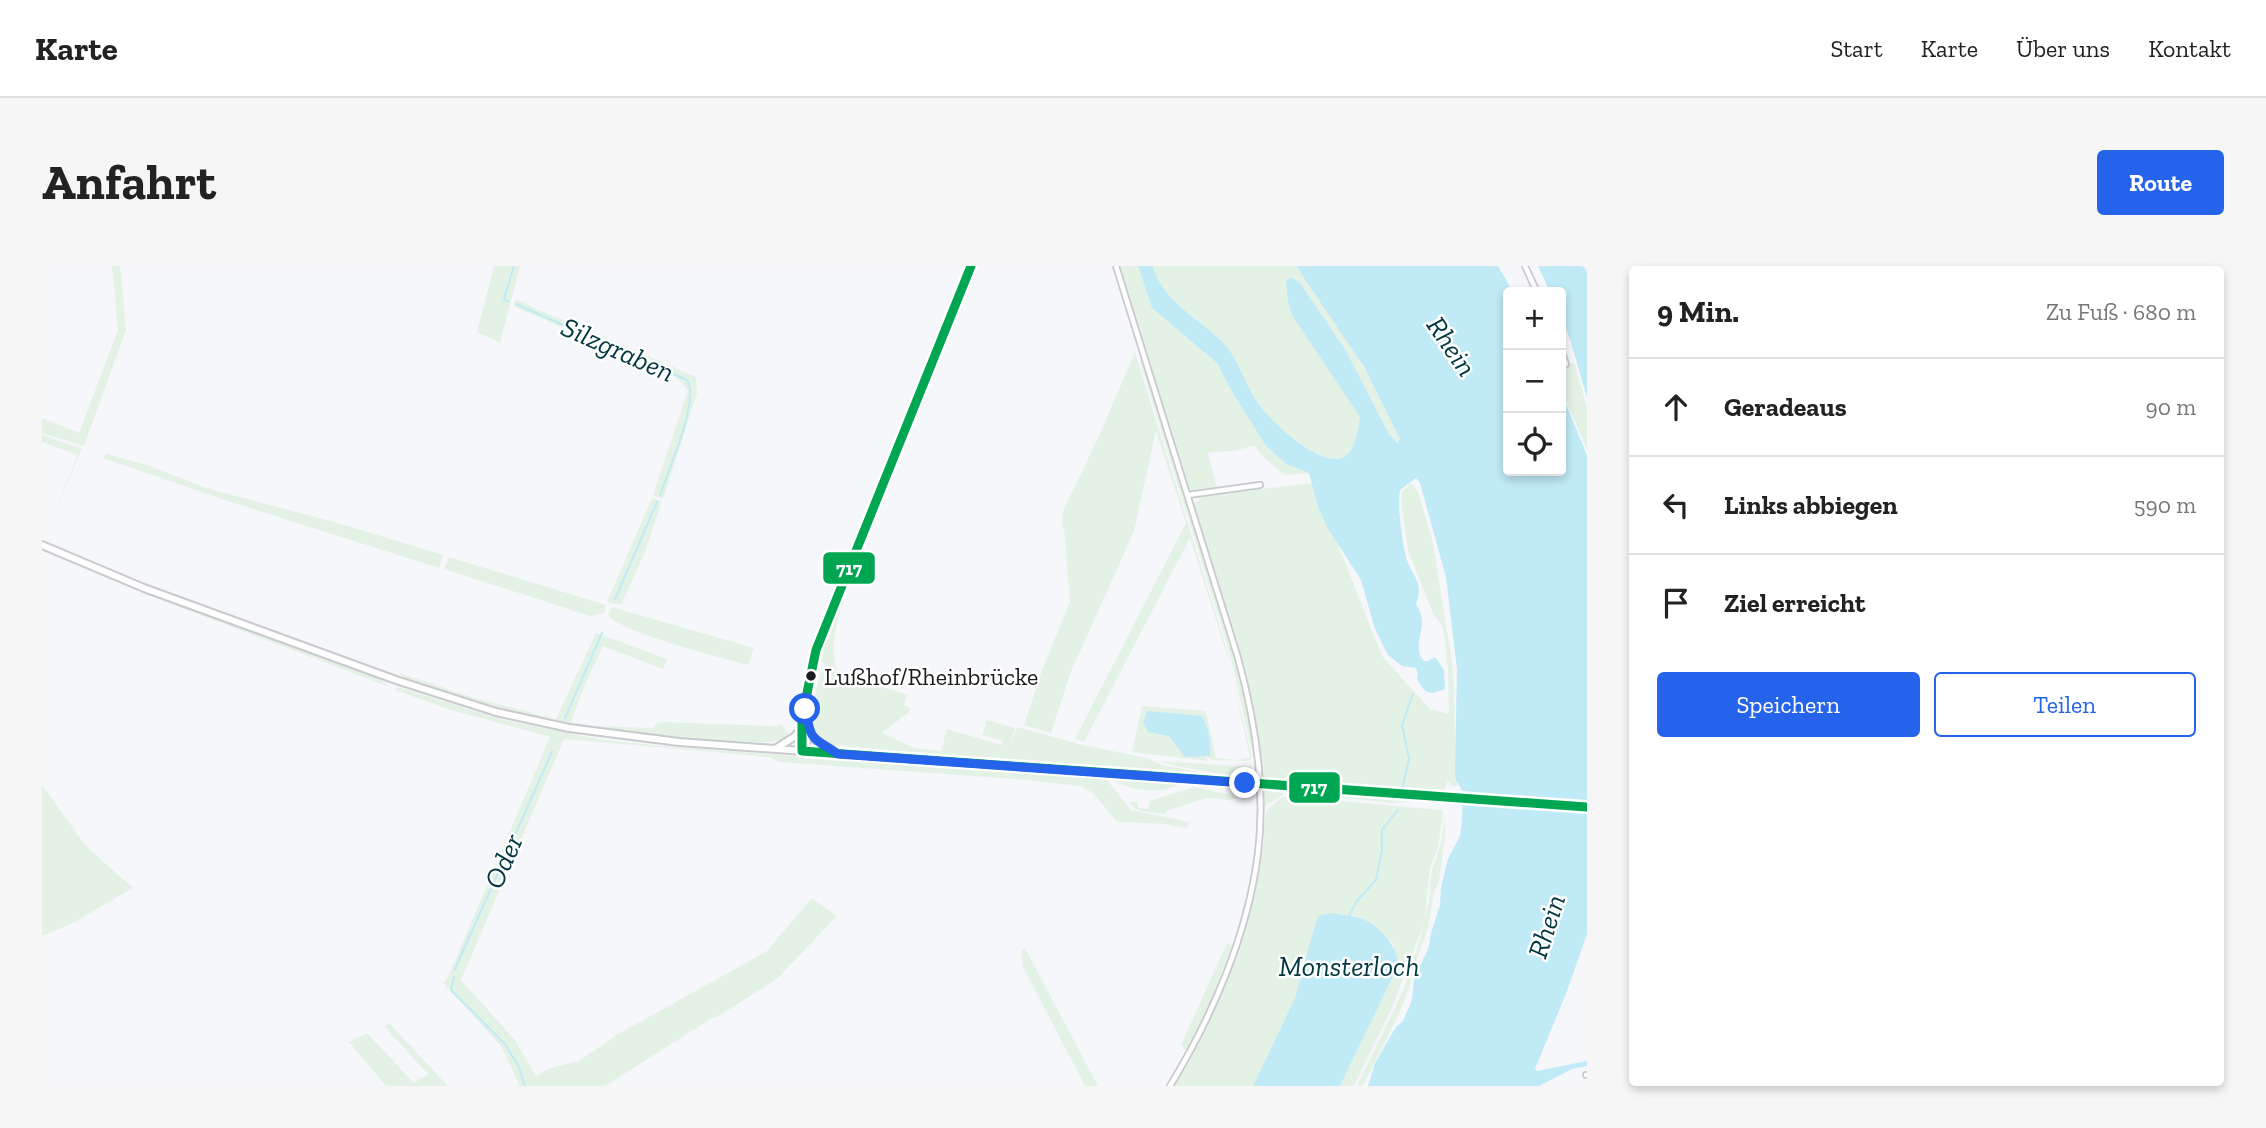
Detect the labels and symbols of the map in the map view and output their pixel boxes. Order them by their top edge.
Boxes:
water label: Silzgraben [556,310,679,389]
water label: Rhein [1420,310,1483,382]
line badge: 717 [822,551,876,585]
text: 717 [836,557,863,580]
place label: Lußhof/Rheinbrücke [824,662,1038,691]
marker: Lußhof/Rheinbrücke [804,669,818,683]
route start [789,693,820,724]
route end [1229,767,1260,798]
line badge: 717 [1288,771,1341,804]
text: 717 [1301,776,1328,799]
water label: Oder [477,829,530,894]
water label: Rhein [1521,890,1572,962]
water label: Monsterloch [1278,950,1420,983]

